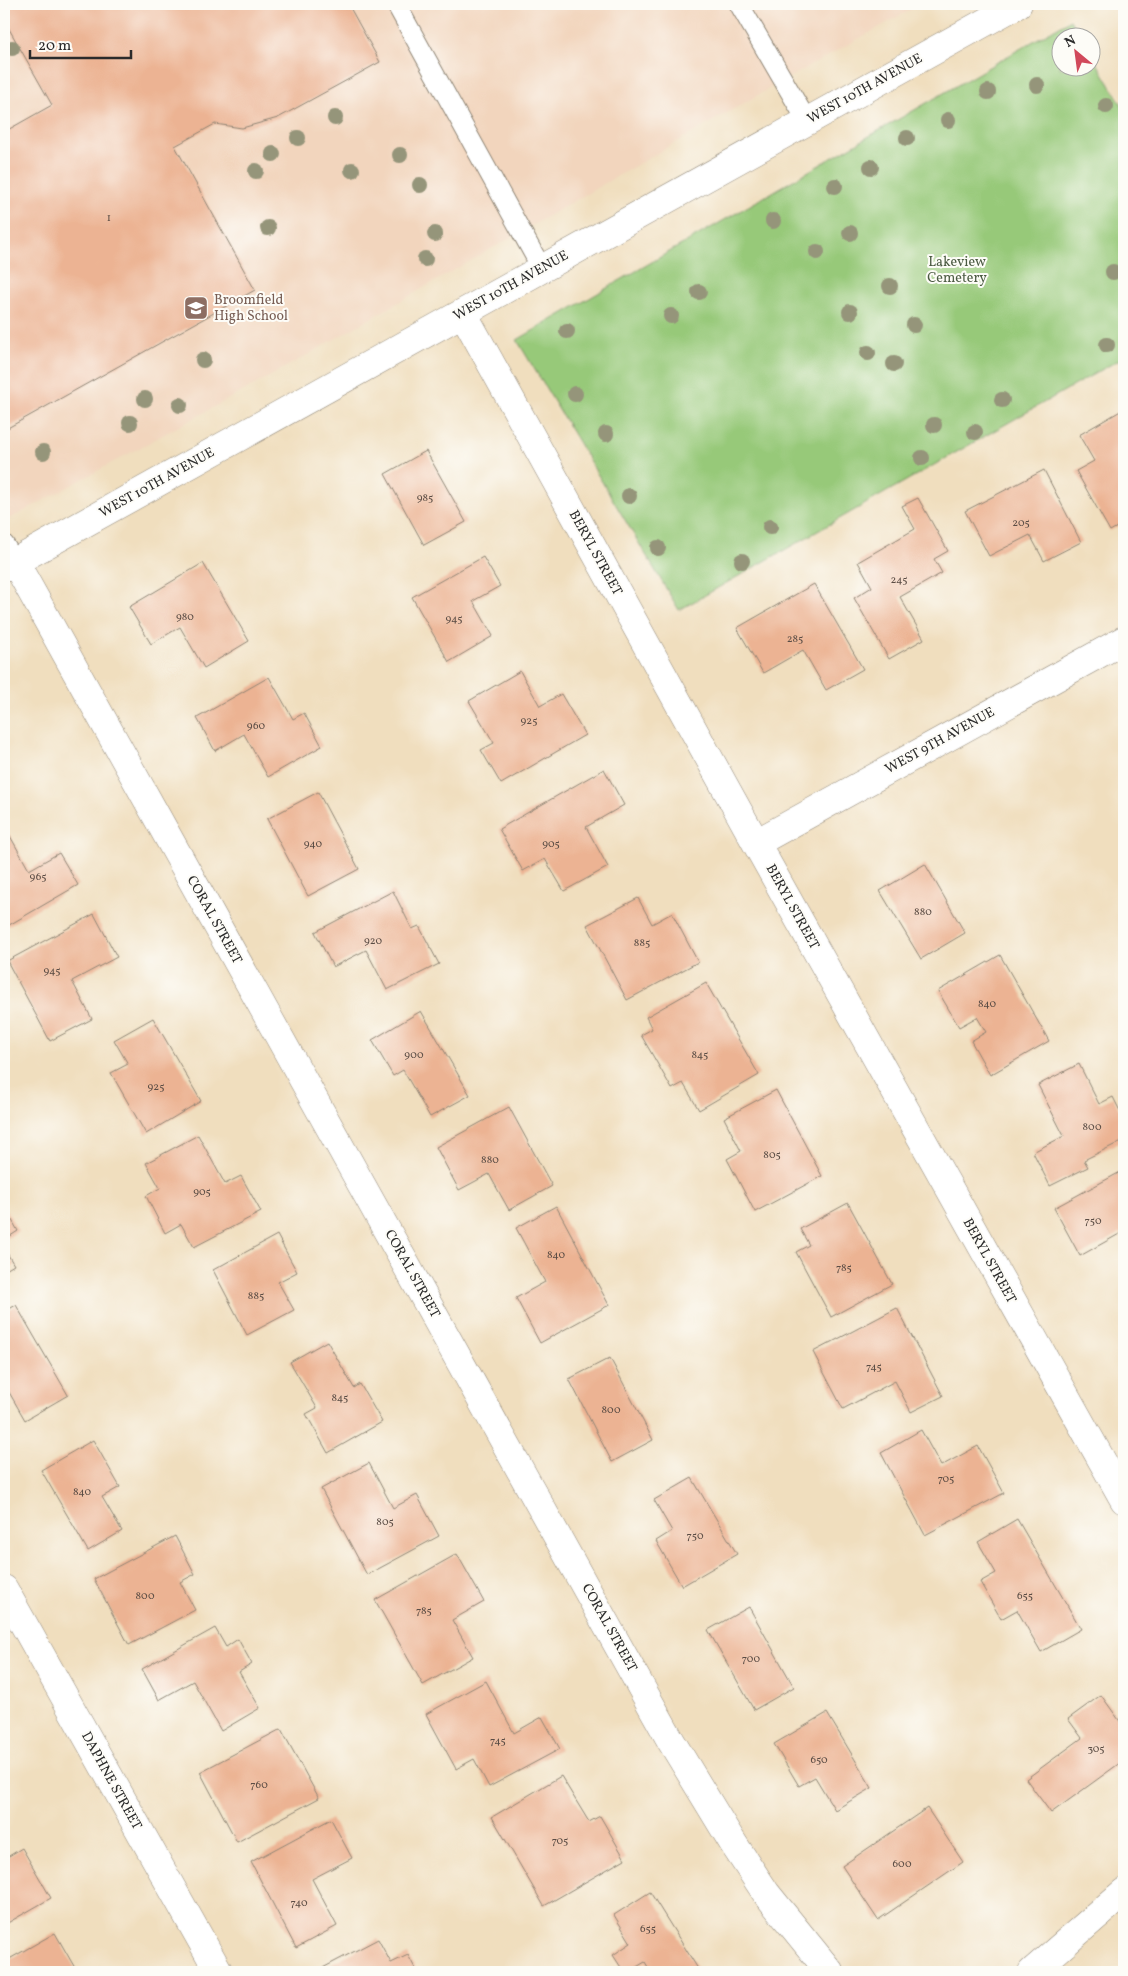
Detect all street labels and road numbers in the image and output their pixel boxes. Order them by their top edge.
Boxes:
street label: WEST 10TH AVENUE [804,49,926,129]
street label: WEST 10TH AVENUE [450,246,572,326]
street label: WEST 10TH AVENUE [96,443,218,523]
street label: BERYL STREET [564,507,626,599]
street label: WEST 9TH AVENUE [882,703,998,779]
street label: BERYL STREET [761,861,823,953]
street label: CORAL STREET [182,872,246,968]
street label: BERYL STREET [958,1215,1020,1307]
street label: CORAL STREET [380,1226,444,1322]
street label: CORAL STREET [577,1580,641,1676]
street label: DAPHNE STREET [76,1729,146,1833]

